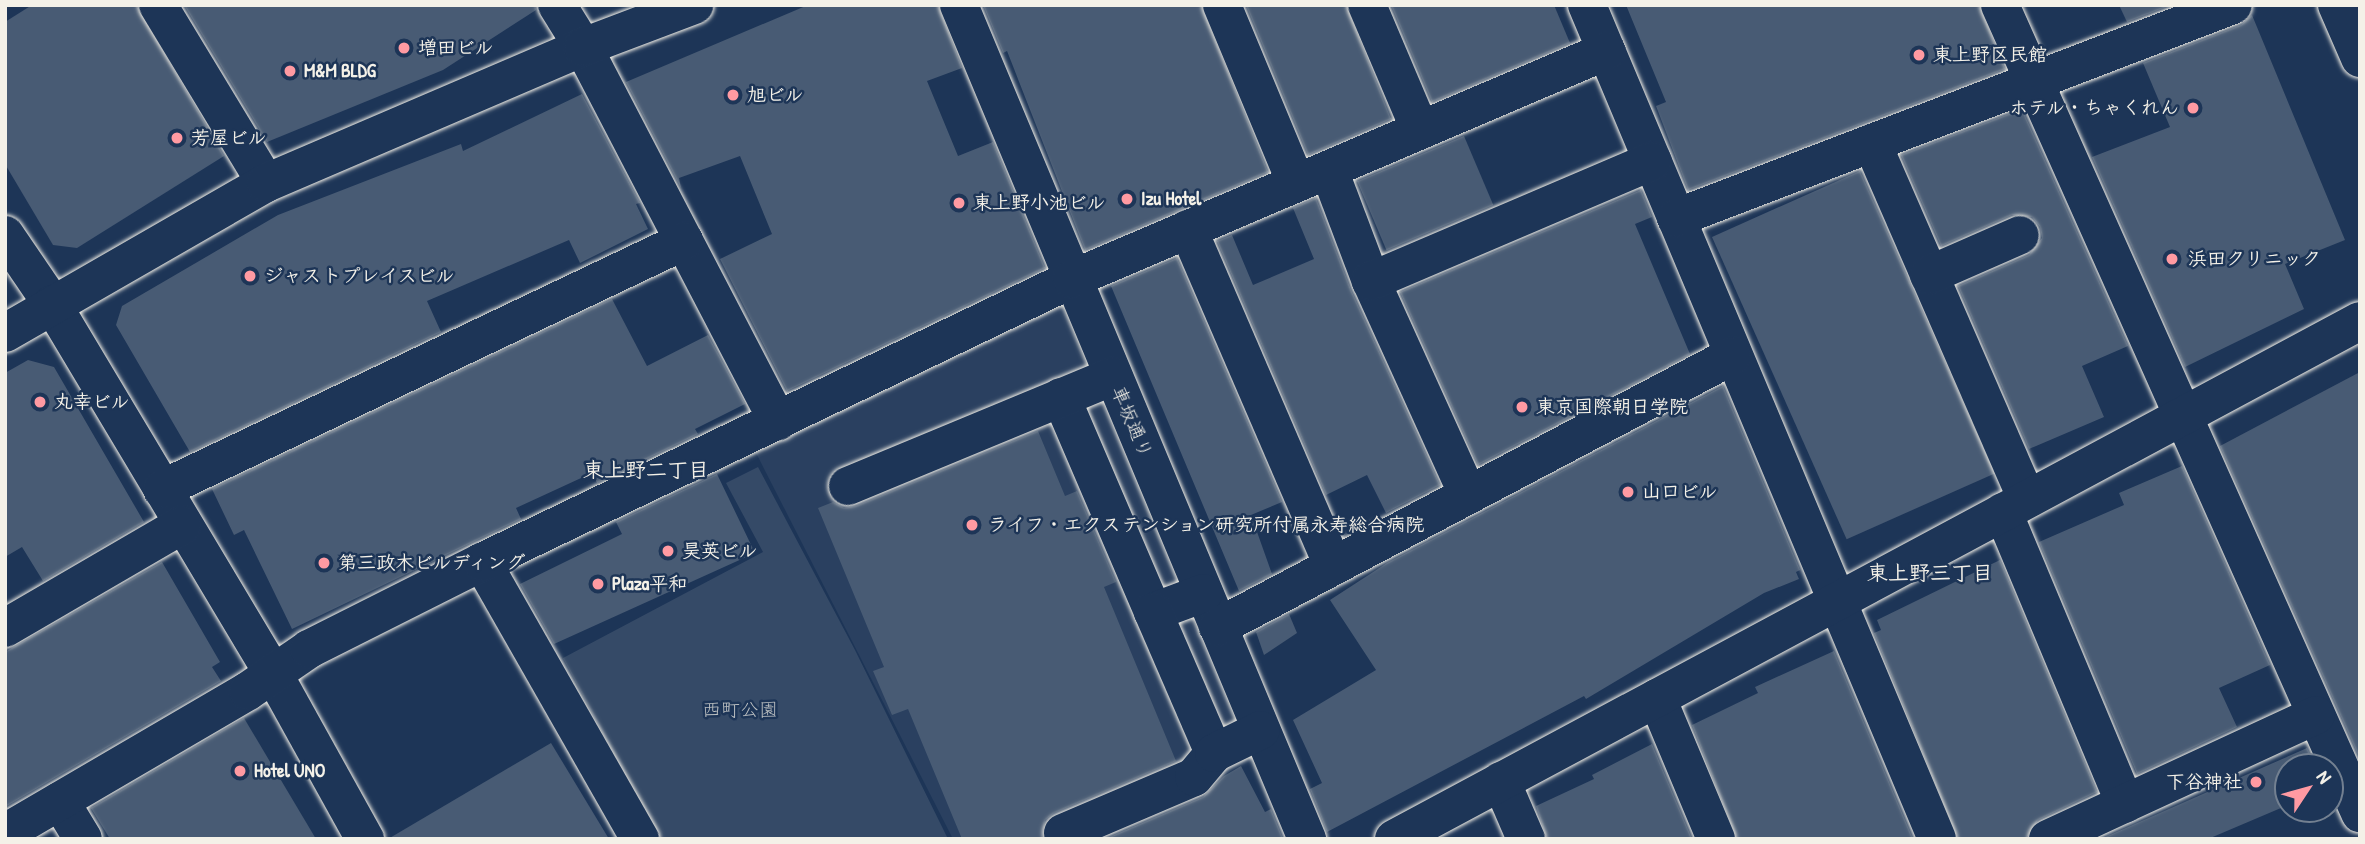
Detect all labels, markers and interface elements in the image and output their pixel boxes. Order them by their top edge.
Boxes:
place label: 増田ビル [418,37,494,59]
marker: 増田ビル [396,40,412,56]
place label: 東上野区民館 [1933,44,2047,66]
marker: 東上野区民館 [1911,47,1927,63]
place label: M&M BLDG [304,60,376,82]
marker: M&M BLDG [282,63,298,79]
place label: 旭ビル [747,84,804,106]
marker: 旭ビル [725,87,741,103]
place label: ホテル・ちゃくれん [2008,97,2179,119]
marker: ホテル・ちゃくれん [2185,100,2201,116]
place label: 芳屋ビル [191,127,267,149]
marker: 芳屋ビル [169,130,185,146]
place label: Izu Hotel [1141,188,1201,210]
marker: Izu Hotel [1119,191,1135,207]
place label: 東上野小池ビル [973,192,1106,214]
marker: 東上野小池ビル [951,195,967,211]
place label: 浜田クリニック [2188,248,2321,270]
marker: 浜田クリニック [2162,249,2182,269]
place label: ジャストプレイスビル [264,265,454,287]
marker: ジャストプレイスビル [242,268,258,284]
street label: 車坂通り [1107,383,1157,461]
place label: 丸幸ビル [54,391,130,413]
marker: 丸幸ビル [32,394,48,410]
place label: 東京国際朝日学院 [1536,396,1688,418]
marker: 東京国際朝日学院 [1514,399,1530,415]
district label: 東上野二丁目 [583,457,709,483]
place label: 山口ビル [1642,481,1718,503]
marker: 山口ビル [1620,484,1636,500]
place label: ライフ・エクステンション研究所付属永寿総合病院 [988,514,1425,536]
marker: ライフ・エクステンション研究所付属永寿総合病院 [962,515,982,535]
place label: 昊英ビル [682,540,758,562]
marker: 昊英ビル [660,543,676,559]
place label: 第三政木ビルディング [338,552,528,574]
marker: 第三政木ビルディング [316,555,332,571]
district label: 東上野三丁目 [1867,560,1993,586]
place label: Plaza平和 [612,573,687,595]
marker: Plaza平和 [590,576,606,592]
park label: 西町公園 [702,699,778,721]
north arrow [2274,753,2344,823]
place label: Hotel UNO [254,760,325,782]
marker: Hotel UNO [232,763,248,779]
text: N [2311,765,2338,789]
place label: 下谷神社 [2166,771,2242,793]
marker: 下谷神社 [2248,774,2264,790]

